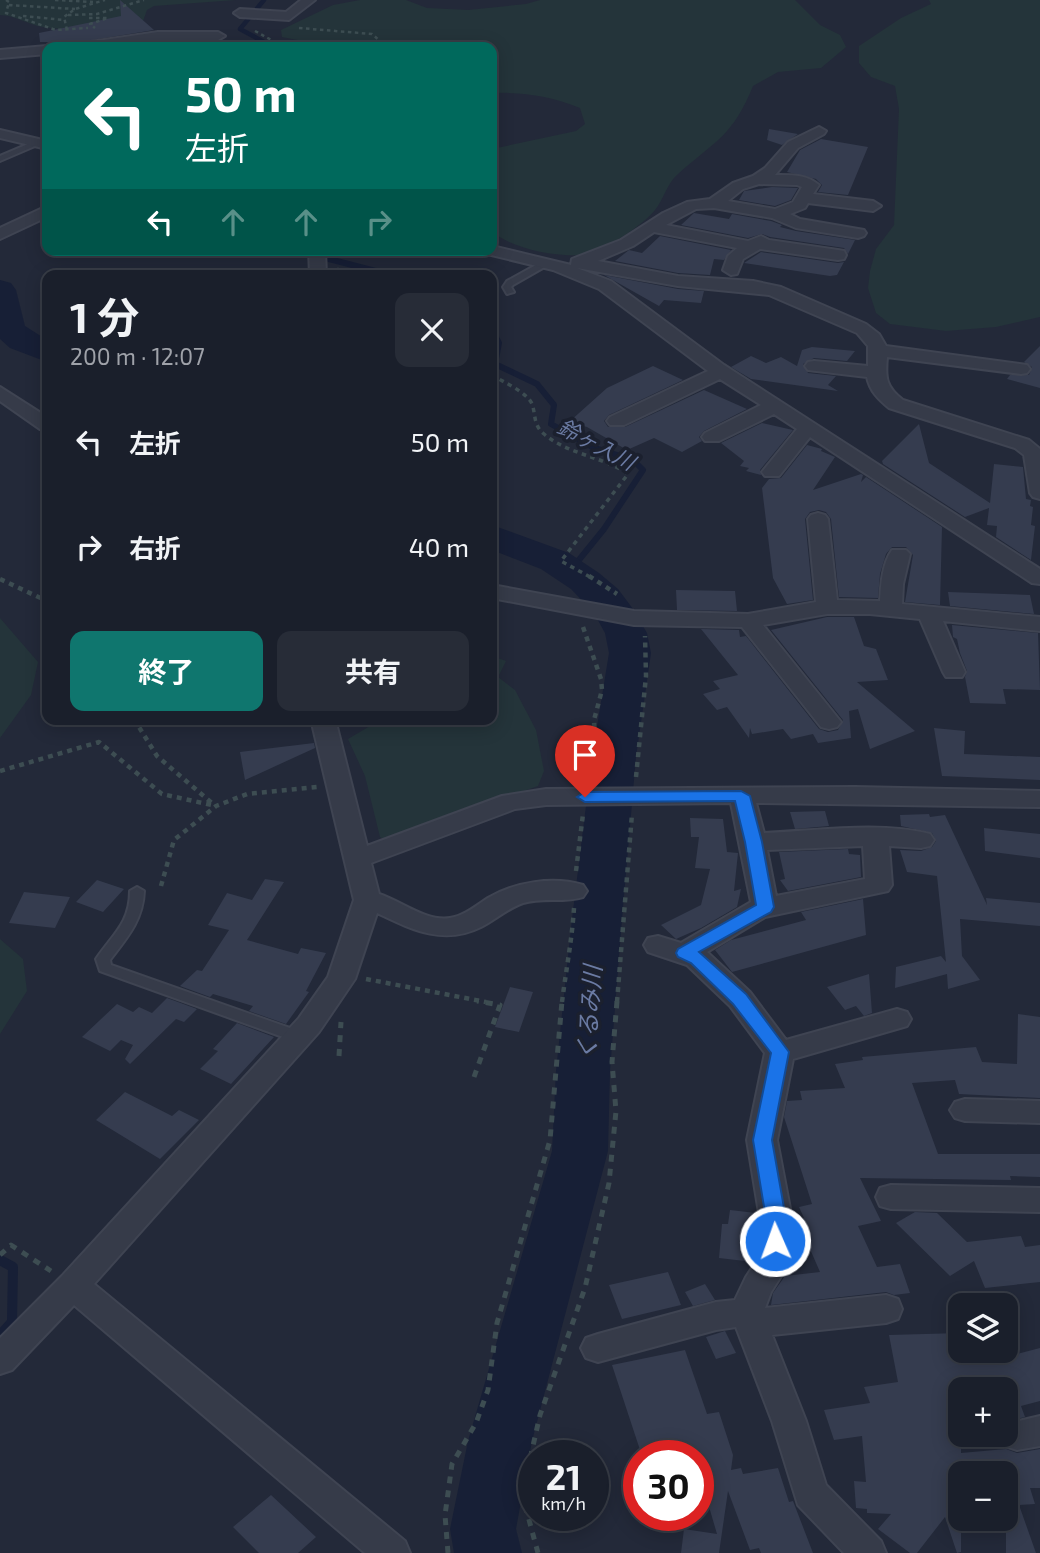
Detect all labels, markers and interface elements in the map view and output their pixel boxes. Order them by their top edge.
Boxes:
text: 50 m [185,63,297,122]
icon: left [70,70,161,161]
text: 左折 [185,128,249,166]
icon: left [141,203,179,241]
icon: ahead [214,203,252,241]
icon: ahead [287,203,325,241]
icon: right [360,203,398,241]
text: 1 分 [70,291,139,341]
button: close [395,293,469,367]
text: 200 m · 12:07 [70,342,205,370]
water label: 鈴ヶ入川 [554,413,641,475]
icon: left [70,423,108,461]
text: 50 m [411,426,469,457]
text: 左折 [129,427,181,458]
icon: right [70,528,108,566]
text: 40 m [409,531,469,562]
text: 右折 [129,532,181,563]
button: 終了 [70,631,263,711]
button: 共有 [277,631,469,711]
pin [555,725,615,797]
icon: arrive [566,736,604,774]
water label: くるみ川 [571,961,607,1062]
position arrow [738,1204,812,1278]
map controls [948,1293,1018,1531]
button: layers [948,1293,1018,1363]
button: + [948,1377,1018,1447]
speed limit sign: 30 [623,1440,714,1531]
text: 21 [546,1455,581,1497]
button: − [948,1461,1018,1531]
text: km/h [541,1492,586,1514]

